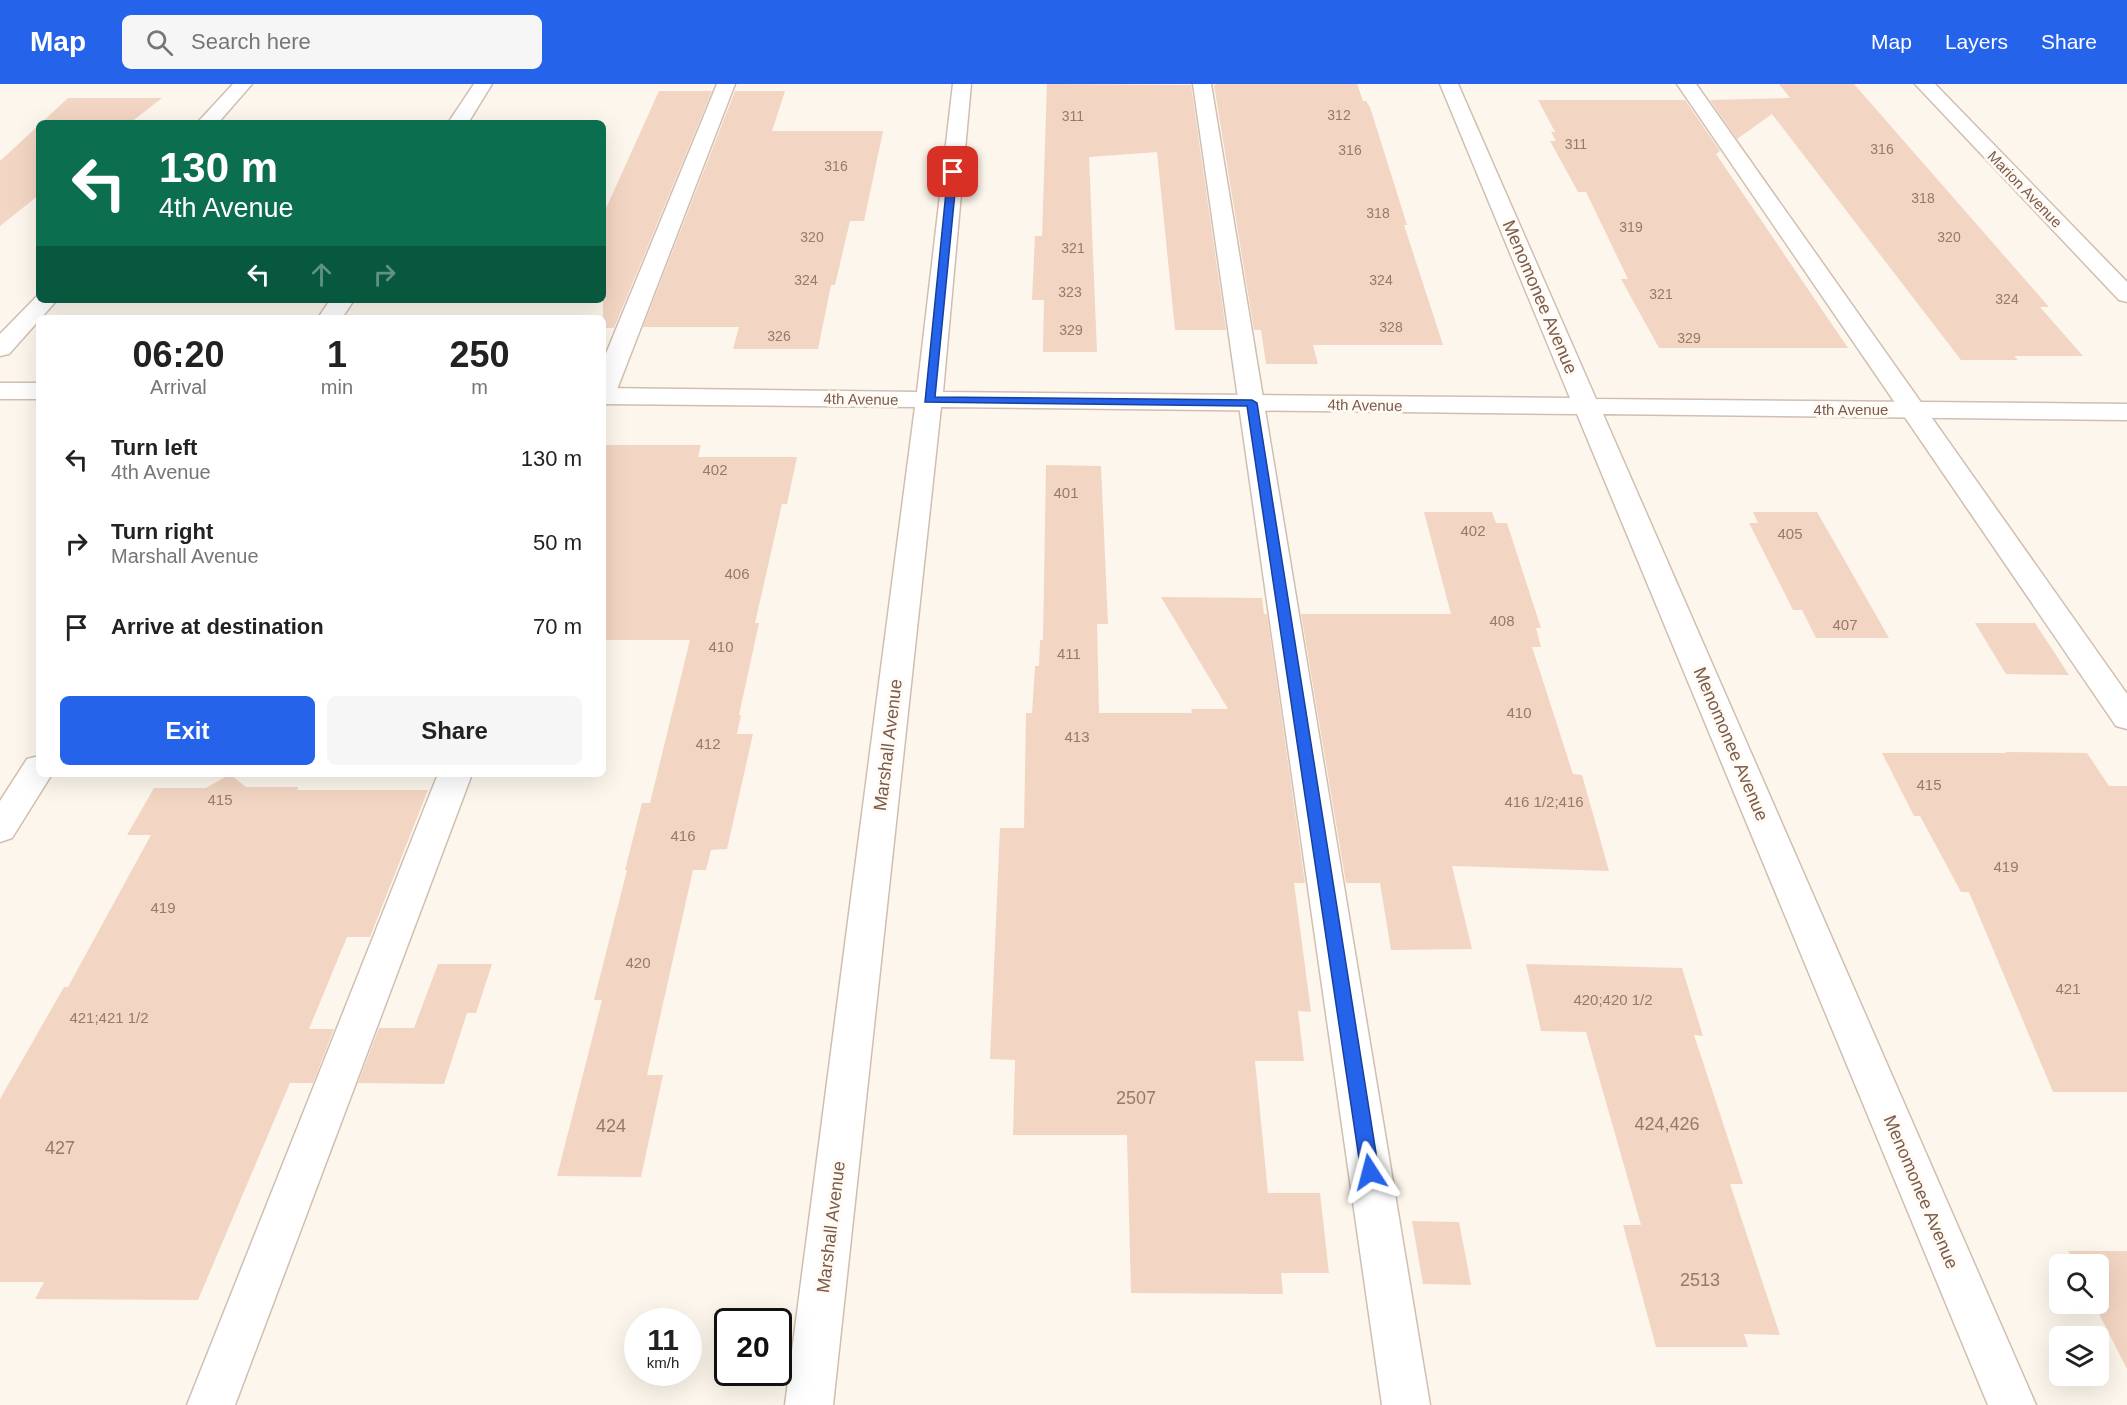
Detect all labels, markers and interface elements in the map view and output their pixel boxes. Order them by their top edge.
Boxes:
search box [122,15,542,69]
text: Map [30,26,86,57]
icon: search [143,26,176,59]
text: Search here [191,29,311,54]
text: Map [1871,30,1912,53]
text: Layers [1945,30,2008,53]
text: Share [2041,30,2097,53]
house number: 312 [1327,107,1351,123]
house number: 311 [1062,108,1084,124]
house number: 311 [1565,136,1587,152]
house number: 316 [1870,141,1894,157]
house number: 316 [1338,142,1362,158]
icon: left [60,144,138,222]
text: 130 m [159,144,278,191]
pin [927,146,978,197]
street label: Marion Avenue [1984,147,2066,231]
icon: arrive [936,155,969,188]
house number: 316 [824,158,848,174]
house number: 318 [1911,190,1935,206]
text: 4th Avenue [159,193,294,223]
house number: 318 [1366,205,1390,221]
street label: Menomonee Avenue [1499,217,1581,377]
house number: 319 [1619,219,1643,235]
house number: 320 [800,229,824,245]
house number: 320 [1937,229,1961,245]
house number: 321 [1061,240,1085,256]
icon: left [242,258,275,291]
icon: ahead [305,258,338,291]
icon: right [368,258,401,291]
house number: 324 [794,272,818,288]
house number: 324 [1369,272,1393,288]
house number: 323 [1058,284,1082,300]
house number: 321 [1649,286,1673,302]
house number: 324 [1995,291,2019,307]
house number: 328 [1379,319,1403,335]
house number: 329 [1059,322,1083,338]
house number: 326 [767,328,791,344]
house number: 329 [1677,330,1701,346]
text: 06:20 [132,334,224,375]
text: 1 [327,334,347,375]
text: 250 [449,334,510,375]
text: Arrival [150,376,207,398]
text: min [321,376,353,398]
text: m [471,376,488,398]
street label: 4th Avenue [823,390,899,408]
street label: 4th Avenue [1327,396,1403,414]
street label: 4th Avenue [1814,401,1888,418]
text: Turn left [111,435,197,460]
icon: left [60,443,93,476]
text: 130 m [521,446,582,471]
text: 4th Avenue [111,461,211,483]
house number: 402 [702,461,728,478]
house number: 401 [1053,484,1079,501]
text: Turn right [111,519,213,544]
house number: 402 [1460,522,1486,539]
house number: 405 [1777,525,1803,542]
icon: right [60,527,93,560]
text: 50 m [533,530,582,555]
text: Marshall Avenue [111,545,259,567]
house number: 406 [724,565,750,582]
icon: arrive [60,611,93,644]
house number: 408 [1489,612,1515,629]
text: Arrive at destination [111,614,324,639]
text: 70 m [533,614,582,639]
house number: 407 [1832,616,1858,633]
house number: 410 [708,638,734,655]
house number: 411 [1057,645,1081,662]
street label: Menomonee Avenue [1690,664,1772,824]
street label: Marshall Avenue [870,678,906,812]
button: Exit [60,696,315,765]
button: Share [327,696,582,765]
house number: 410 [1506,704,1532,721]
house number: 413 [1064,728,1090,745]
house number: 412 [695,735,721,752]
house number: 415 [1916,776,1942,793]
house number: 415 [207,791,233,808]
house number: 416 1/2;416 [1504,793,1584,810]
house number: 416 [670,827,696,844]
house number: 419 [1993,858,2019,875]
house number: 419 [150,899,176,916]
house number: 420 [625,954,651,971]
house number: 421 [2055,980,2081,997]
house number: 420;420 1/2 [1573,991,1653,1008]
house number: 421;421 1/2 [69,1009,149,1026]
house number: 2507 [1116,1088,1156,1108]
street label: Menomonee Avenue [1880,1112,1962,1272]
house number: 424,426 [1634,1114,1700,1134]
house number: 424 [596,1116,626,1136]
house number: 427 [45,1138,75,1158]
position arrow [1338,1140,1402,1204]
street label: Marshall Avenue [813,1160,849,1294]
map controls [2049,1254,2109,1386]
button: search [2049,1254,2109,1314]
house number: 2513 [1680,1270,1720,1290]
speed limit sign: 20 [714,1308,792,1386]
text: 11 [647,1323,679,1356]
button: layers [2049,1326,2109,1386]
text: km/h [647,1354,679,1371]

